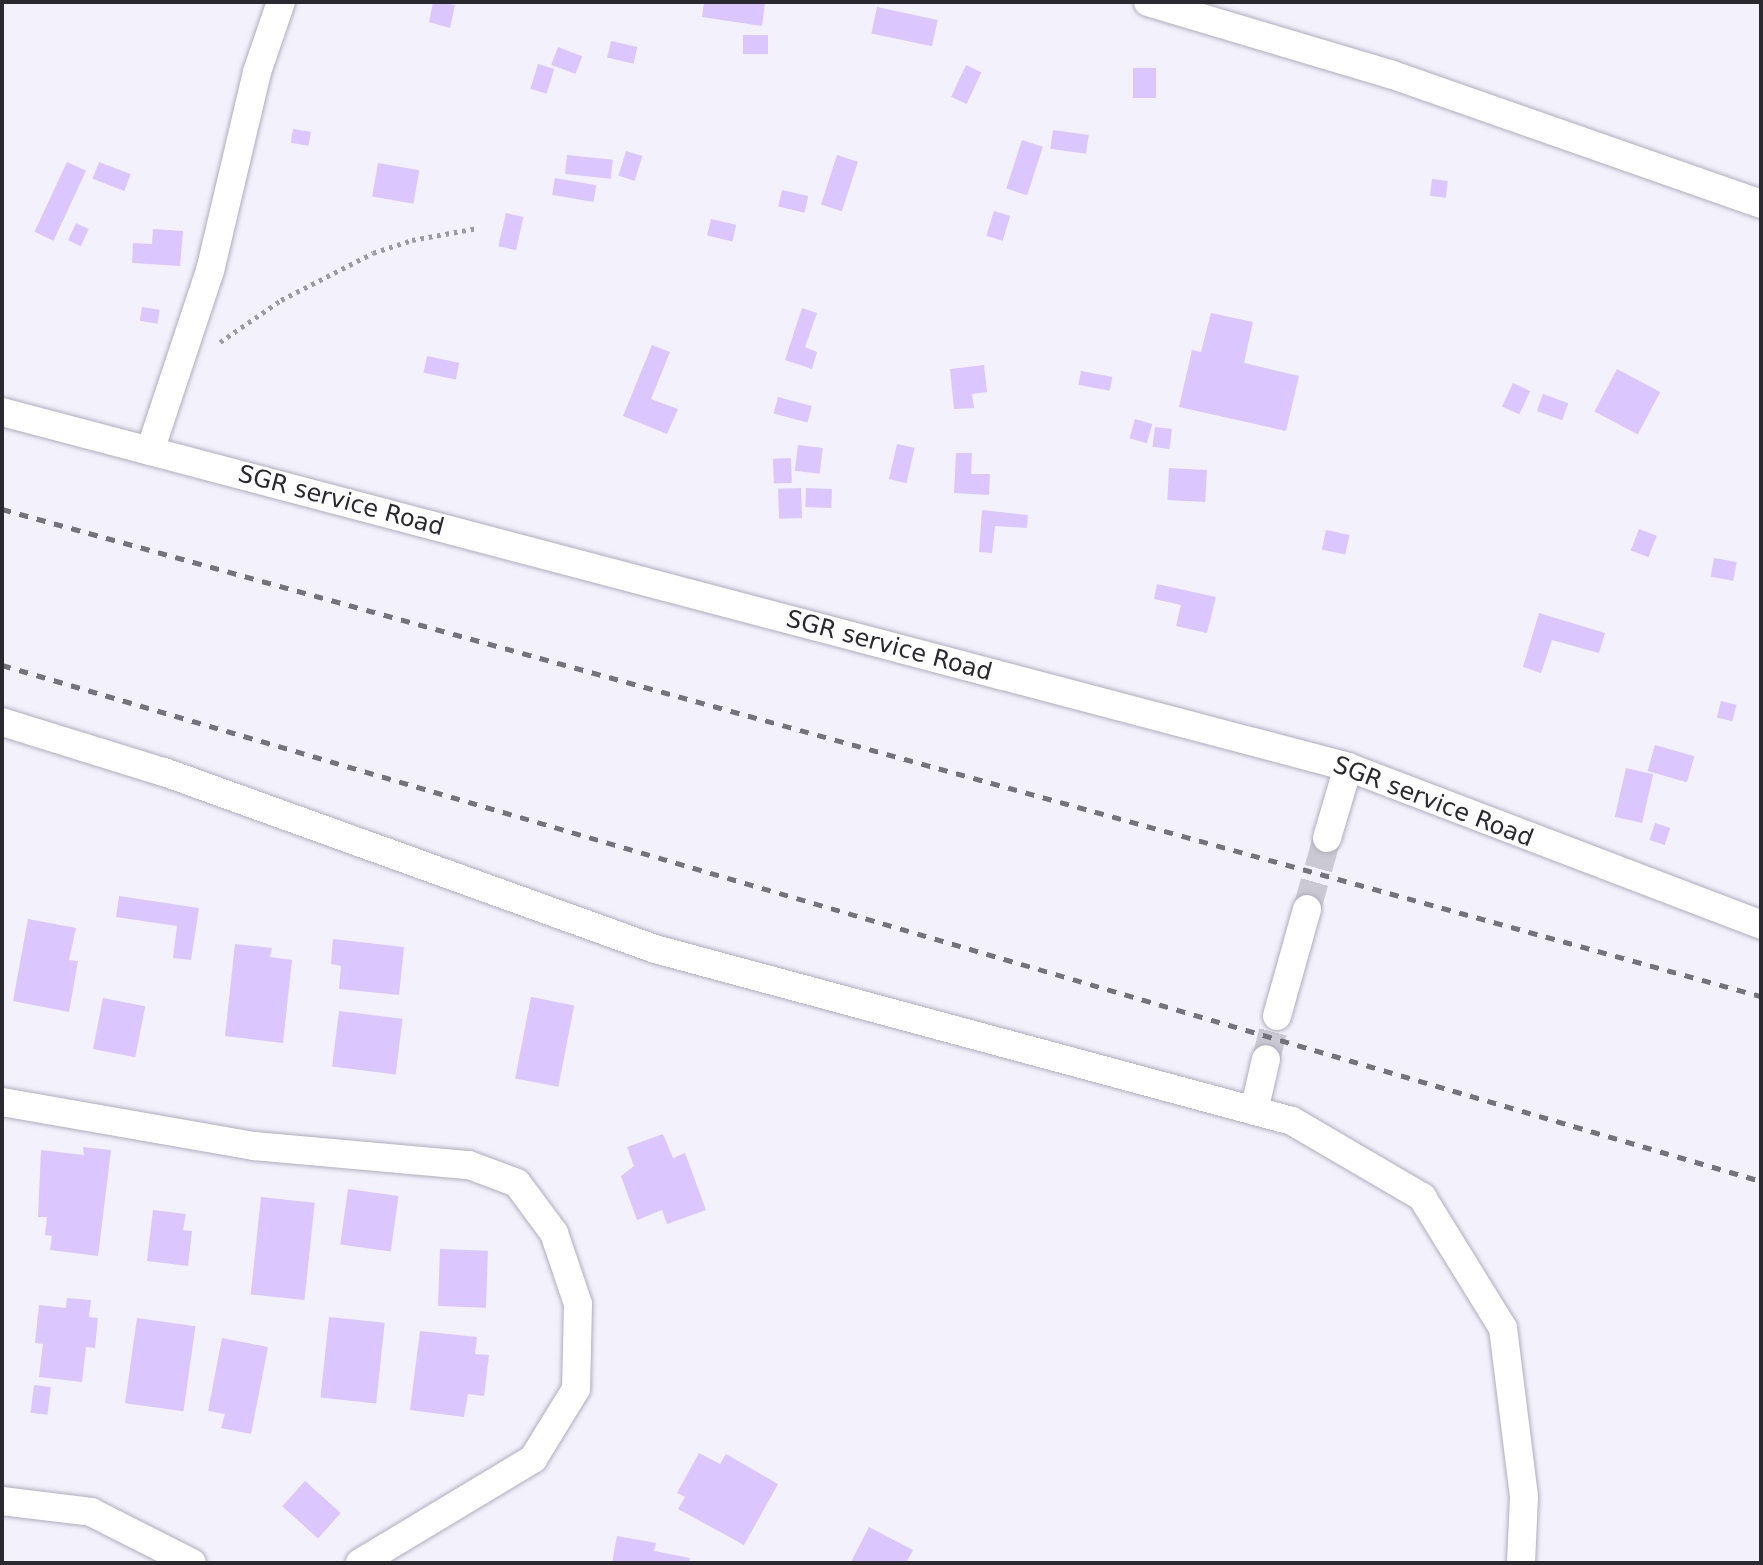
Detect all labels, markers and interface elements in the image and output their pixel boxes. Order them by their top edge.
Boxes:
street label: SGR service Road [235,460,447,542]
street label: SGR service Road [783,605,995,687]
street label: SGR service Road [1329,751,1537,853]

